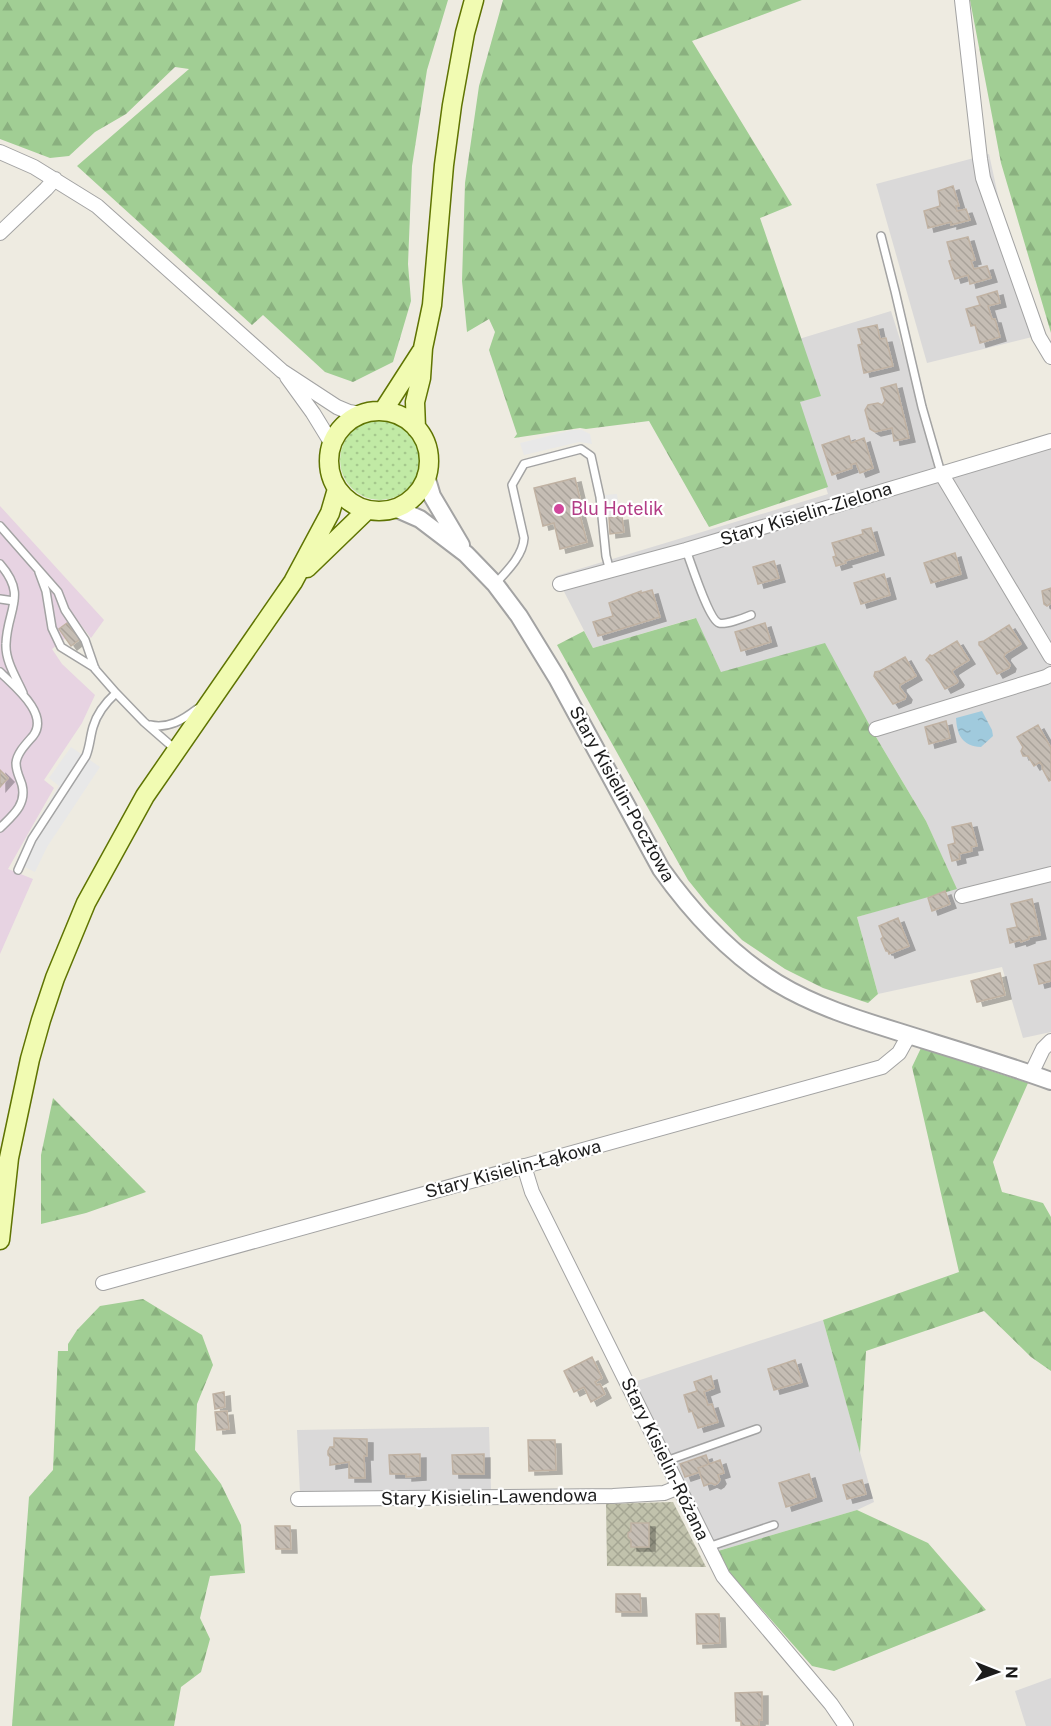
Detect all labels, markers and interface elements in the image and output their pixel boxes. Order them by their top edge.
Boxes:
street label: Stary Kisielin-Zielona [718,477,894,550]
place label: Blu Hotelik [571,498,663,519]
marker: Blu Hotelik [552,502,566,516]
street label: Stary Kisielin-Pocztowa [565,702,680,885]
street label: Stary Kisielin-Łąkowa [423,1135,603,1202]
street label: Stary Kisielin-Różana [617,1374,714,1544]
street label: Stary Kisielin-Lawendowa [381,1484,597,1509]
north arrow [967,1642,1027,1702]
text: N [1002,1666,1021,1679]

